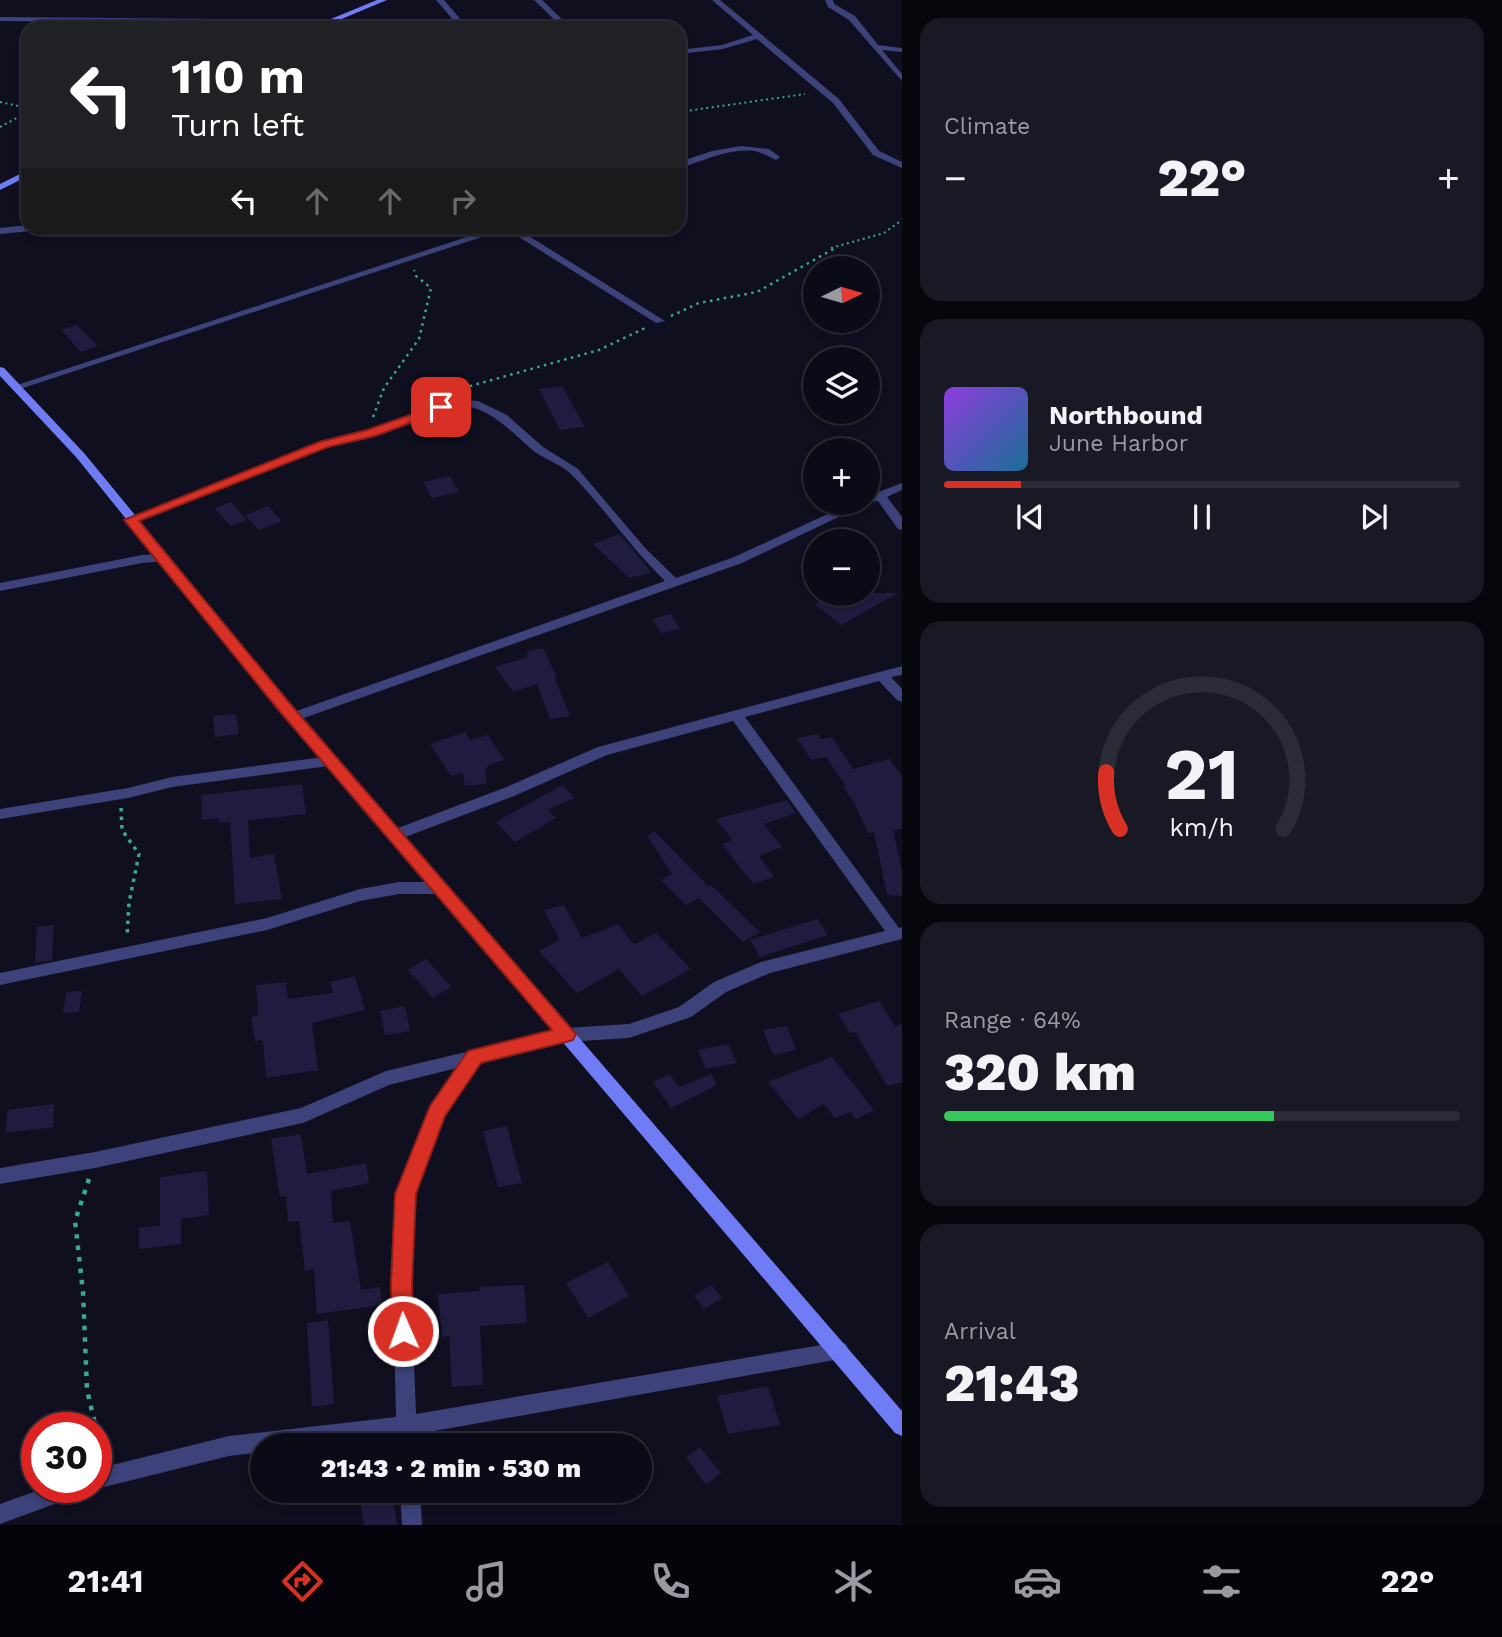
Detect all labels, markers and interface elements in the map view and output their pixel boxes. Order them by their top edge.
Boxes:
text: 110 m [171,47,305,105]
icon: left [56,49,147,140]
text: Turn left [171,106,304,144]
text: Climate [944,113,1030,140]
text: 22° [1158,148,1246,209]
text: − [944,156,967,200]
text: + [1437,156,1460,200]
icon: left [225,182,263,220]
icon: ahead [298,182,336,220]
icon: ahead [371,182,409,220]
icon: right [444,182,482,220]
north arrow [803,256,880,332]
map controls [803,256,880,606]
button: layers [803,347,880,424]
pin [411,377,471,437]
icon: arrive [422,388,460,426]
text: Northbound [1049,400,1203,430]
text: June Harbor [1049,430,1188,457]
button: + [803,438,880,515]
icon: previous [1011,498,1049,536]
icon: pause [1183,498,1221,536]
icon: next [1355,498,1393,536]
button: − [803,529,880,606]
text: 21 [1165,731,1239,817]
text: km/h [1170,812,1234,841]
text: Range · 64% [944,1007,1081,1034]
text: 320 km [944,1042,1136,1103]
position arrow [366,1294,440,1368]
text: Arrival [944,1318,1016,1345]
text: 21:43 [944,1353,1080,1414]
speed limit sign: 30 [21,1412,112,1503]
text: 21:43 · 2 min · 530 m [321,1453,581,1483]
icon: directions [278,1557,327,1606]
icon: music [462,1557,511,1606]
icon: phone [646,1557,695,1606]
icon: climate [829,1557,878,1606]
icon: car [1013,1557,1062,1606]
icon: filters [1197,1557,1246,1606]
text: 21:41 [67,1562,144,1600]
text: 22° [1381,1562,1435,1600]

